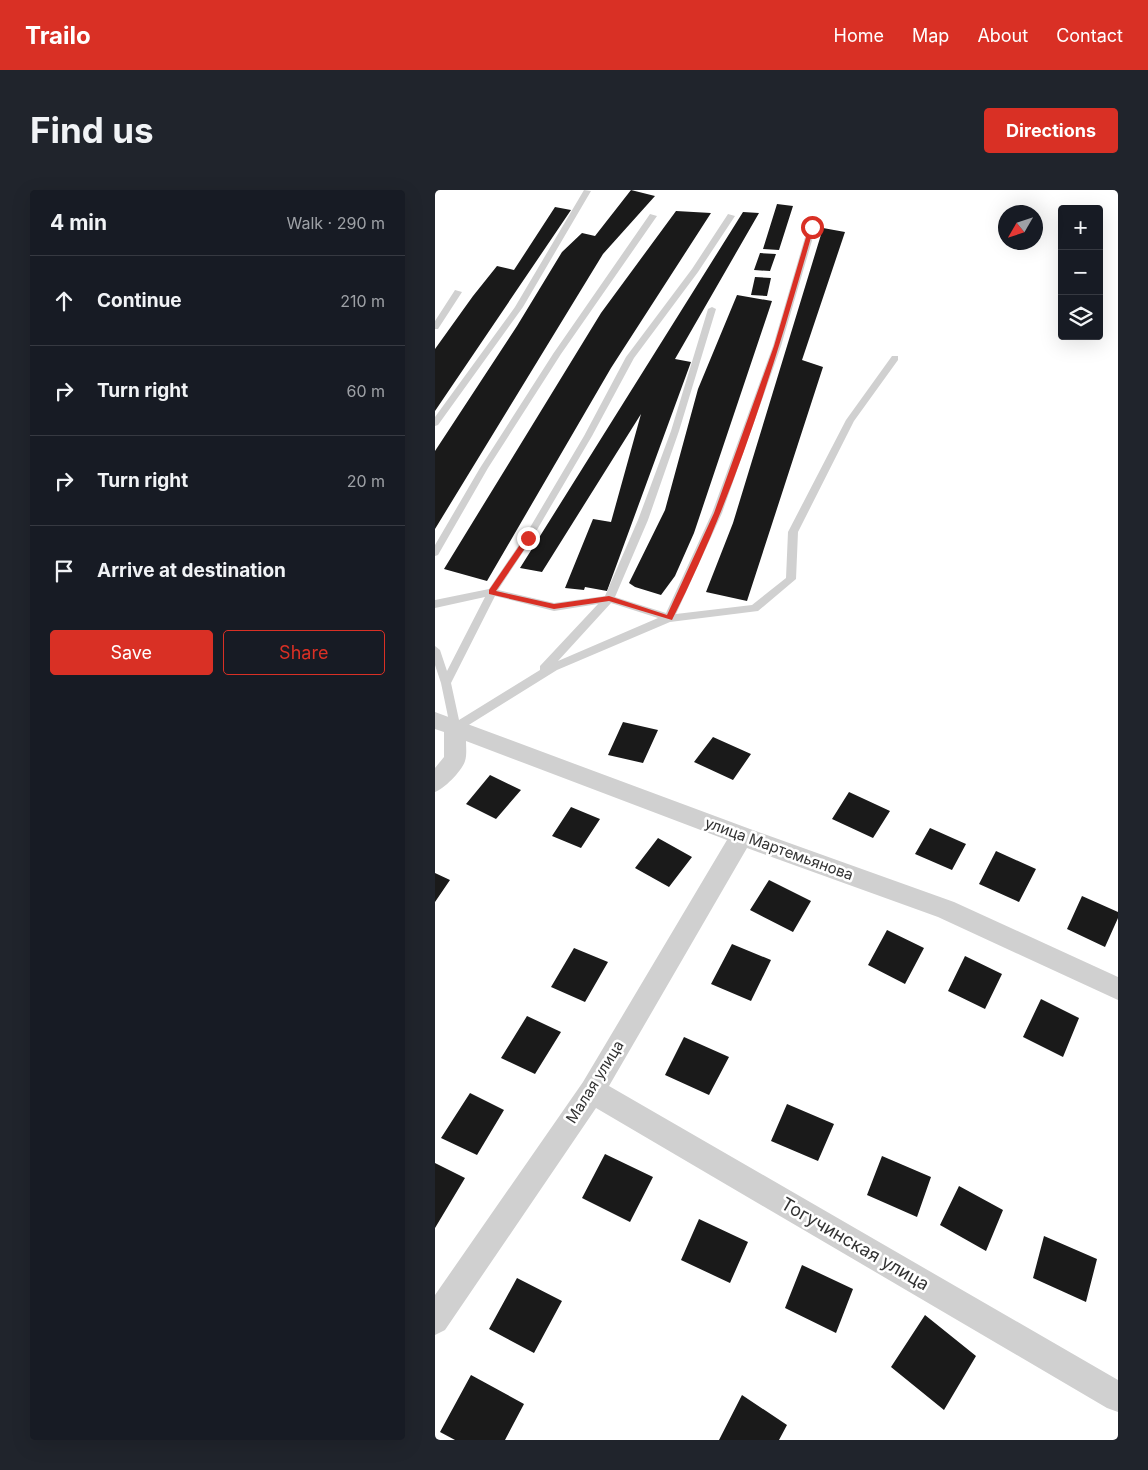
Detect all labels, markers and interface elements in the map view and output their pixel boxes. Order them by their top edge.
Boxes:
text: Trailo [25,21,91,50]
text: Home [834,25,884,46]
text: Map [912,25,949,46]
text: About [977,25,1028,46]
text: Contact [1056,25,1123,46]
button: Directions [984,108,1118,153]
text: Find us [30,109,154,151]
north arrow [998,205,1043,250]
map controls [1058,205,1103,340]
button: + [1058,205,1103,250]
text: 4 min [50,210,107,235]
text: Walk · 290 m [287,213,385,233]
route start [801,216,824,239]
button: − [1058,250,1103,295]
icon: ahead [50,287,78,315]
text: Continue [97,289,182,312]
text: 210 m [340,291,385,311]
button: layers [1058,295,1103,340]
icon: right [50,377,78,405]
text: Turn right [97,379,188,402]
text: 60 m [346,381,385,401]
icon: right [50,467,78,495]
text: Turn right [97,469,188,492]
text: 20 m [347,471,385,491]
route end [517,527,540,550]
icon: arrive [50,557,78,585]
text: Arrive at destination [97,559,286,582]
button: Save [50,630,213,675]
button: Share [223,630,385,675]
street label: улица Мартемьянова [702,813,856,884]
street label: Малая улица [562,1037,628,1127]
street label: Тогучинская улица [778,1193,933,1294]

